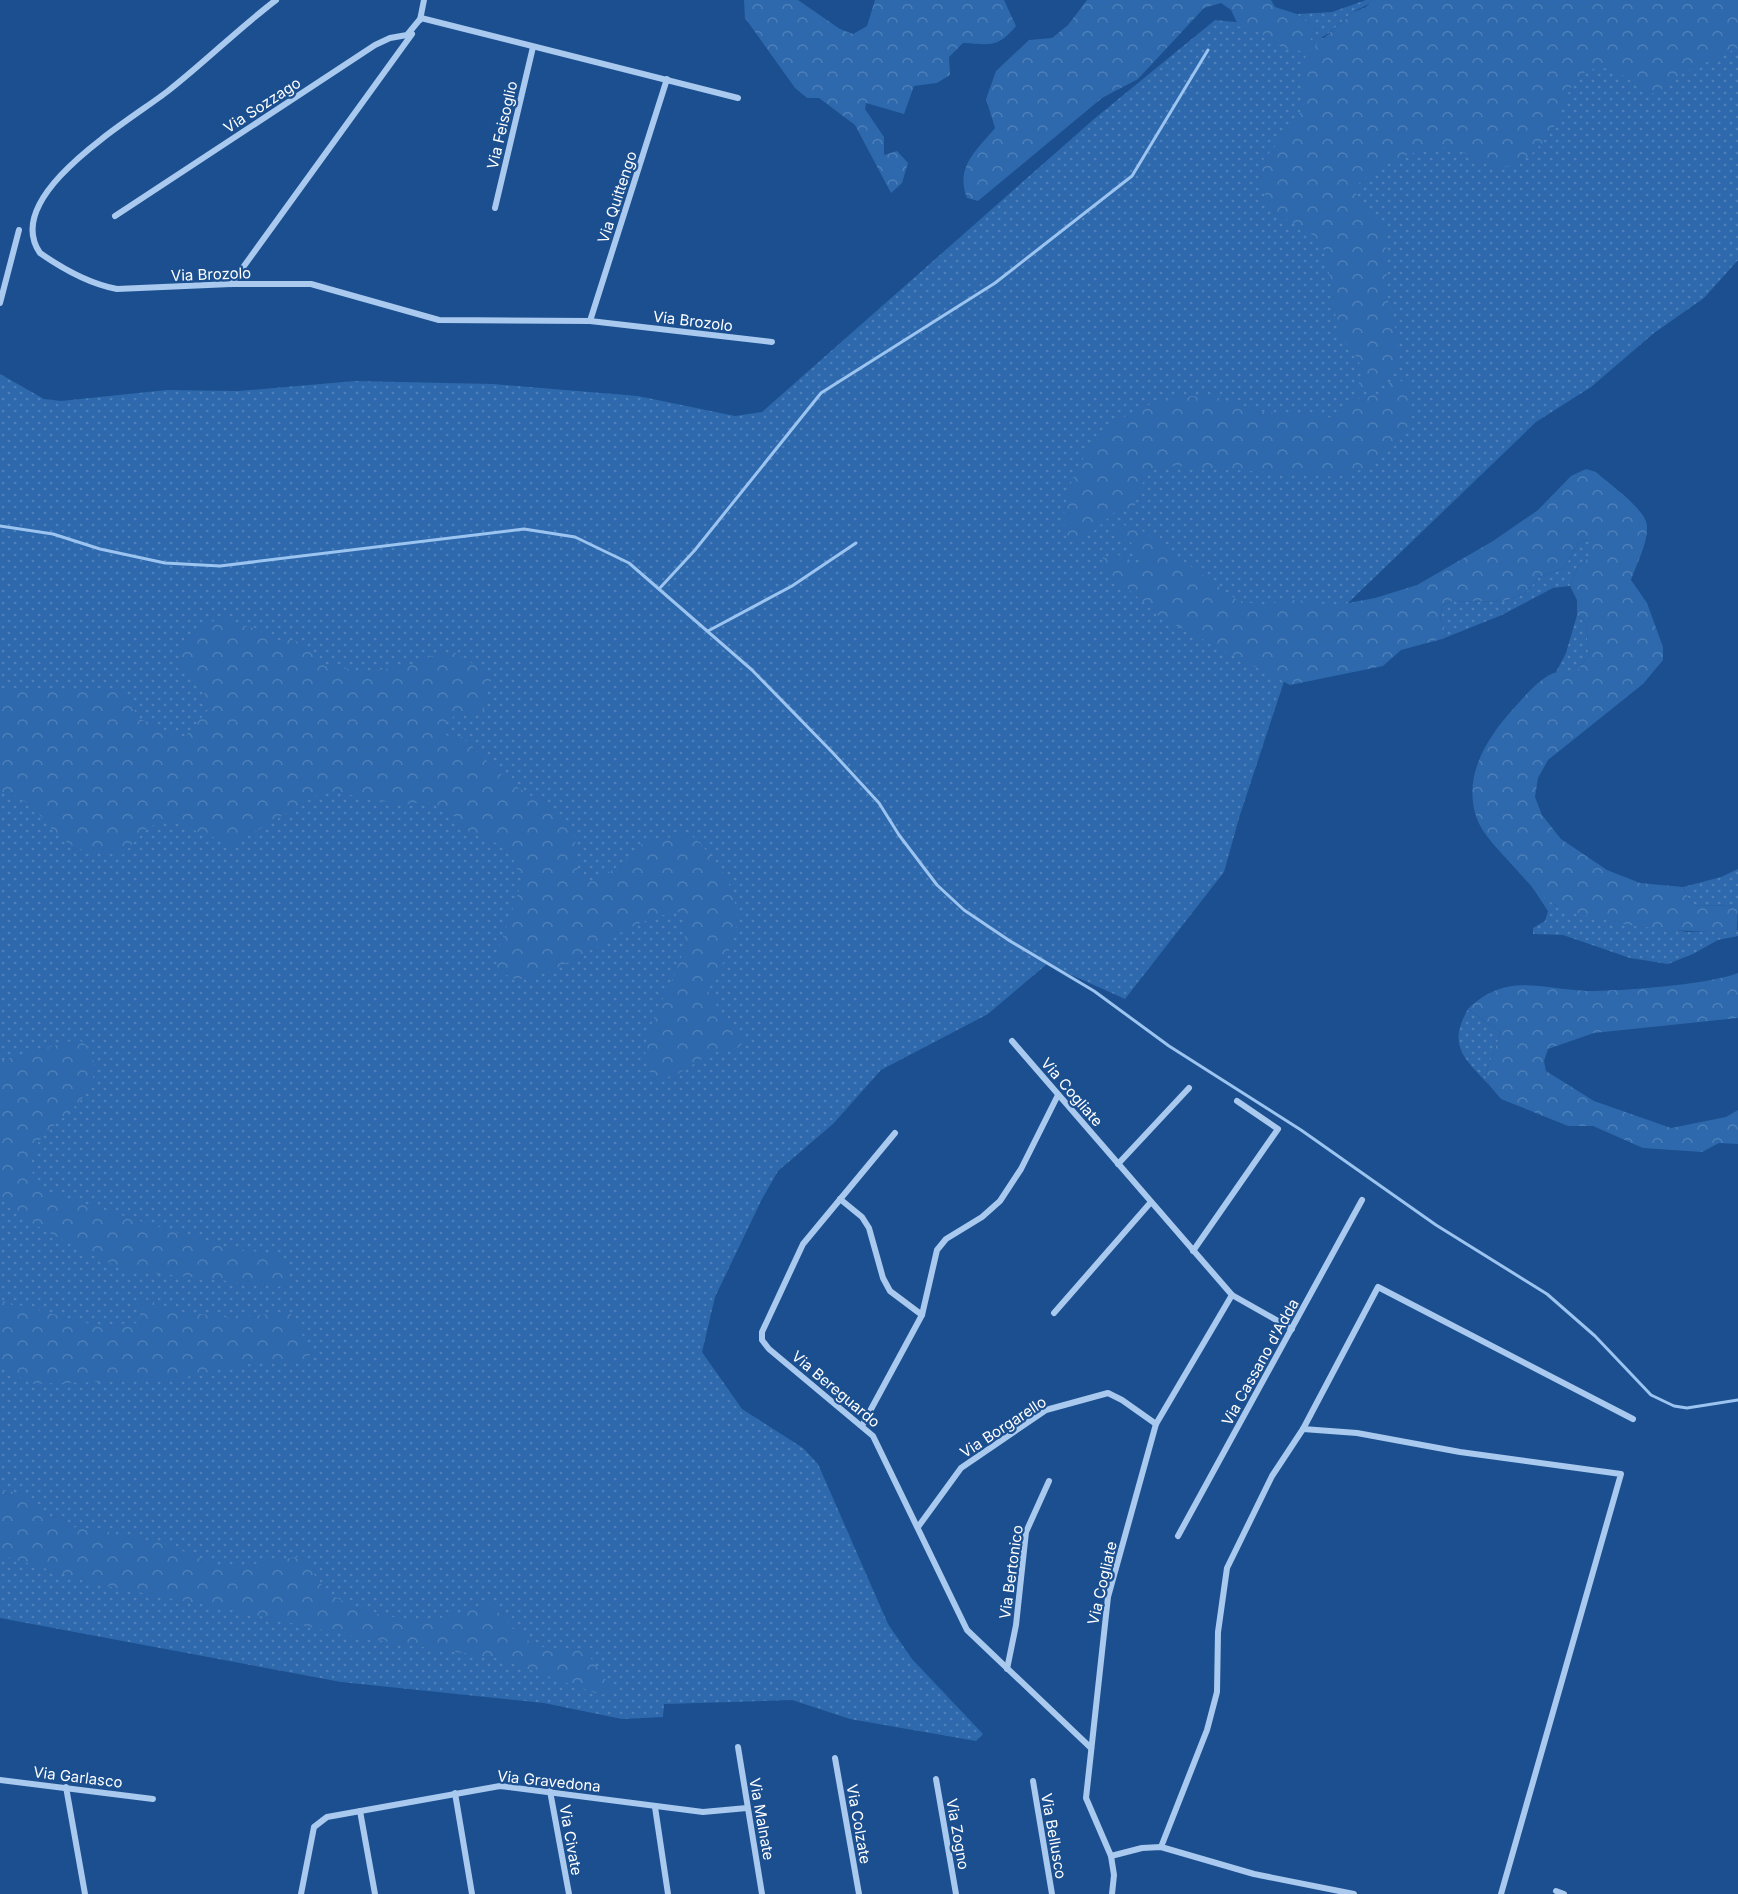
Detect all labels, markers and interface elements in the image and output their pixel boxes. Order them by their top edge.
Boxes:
street label: Via Sozzago [220,73,304,137]
street label: Via Feisoglio [483,79,521,171]
street label: Via Quittengo [593,149,641,245]
street label: Via Brozolo [171,263,251,285]
street label: Via Brozolo [652,307,734,335]
street label: Via Cogliate [1037,1054,1107,1130]
street label: Via Cassano d'Adda [1217,1295,1303,1429]
street label: Via Bereguardo [788,1347,884,1431]
street label: Via Borgarello [956,1392,1050,1462]
street label: Via Bertonico [995,1524,1027,1620]
street label: Via Cogliate [1083,1539,1121,1627]
street label: Via Garlasco [32,1762,124,1792]
street label: Via Gravedona [496,1766,602,1796]
street label: Via Malnate [745,1776,779,1862]
street label: Via Colzate [843,1783,875,1865]
street label: Via Bellusco [1037,1792,1071,1880]
street label: Via Zogno [942,1797,974,1871]
street label: Via Civate [555,1803,587,1877]

